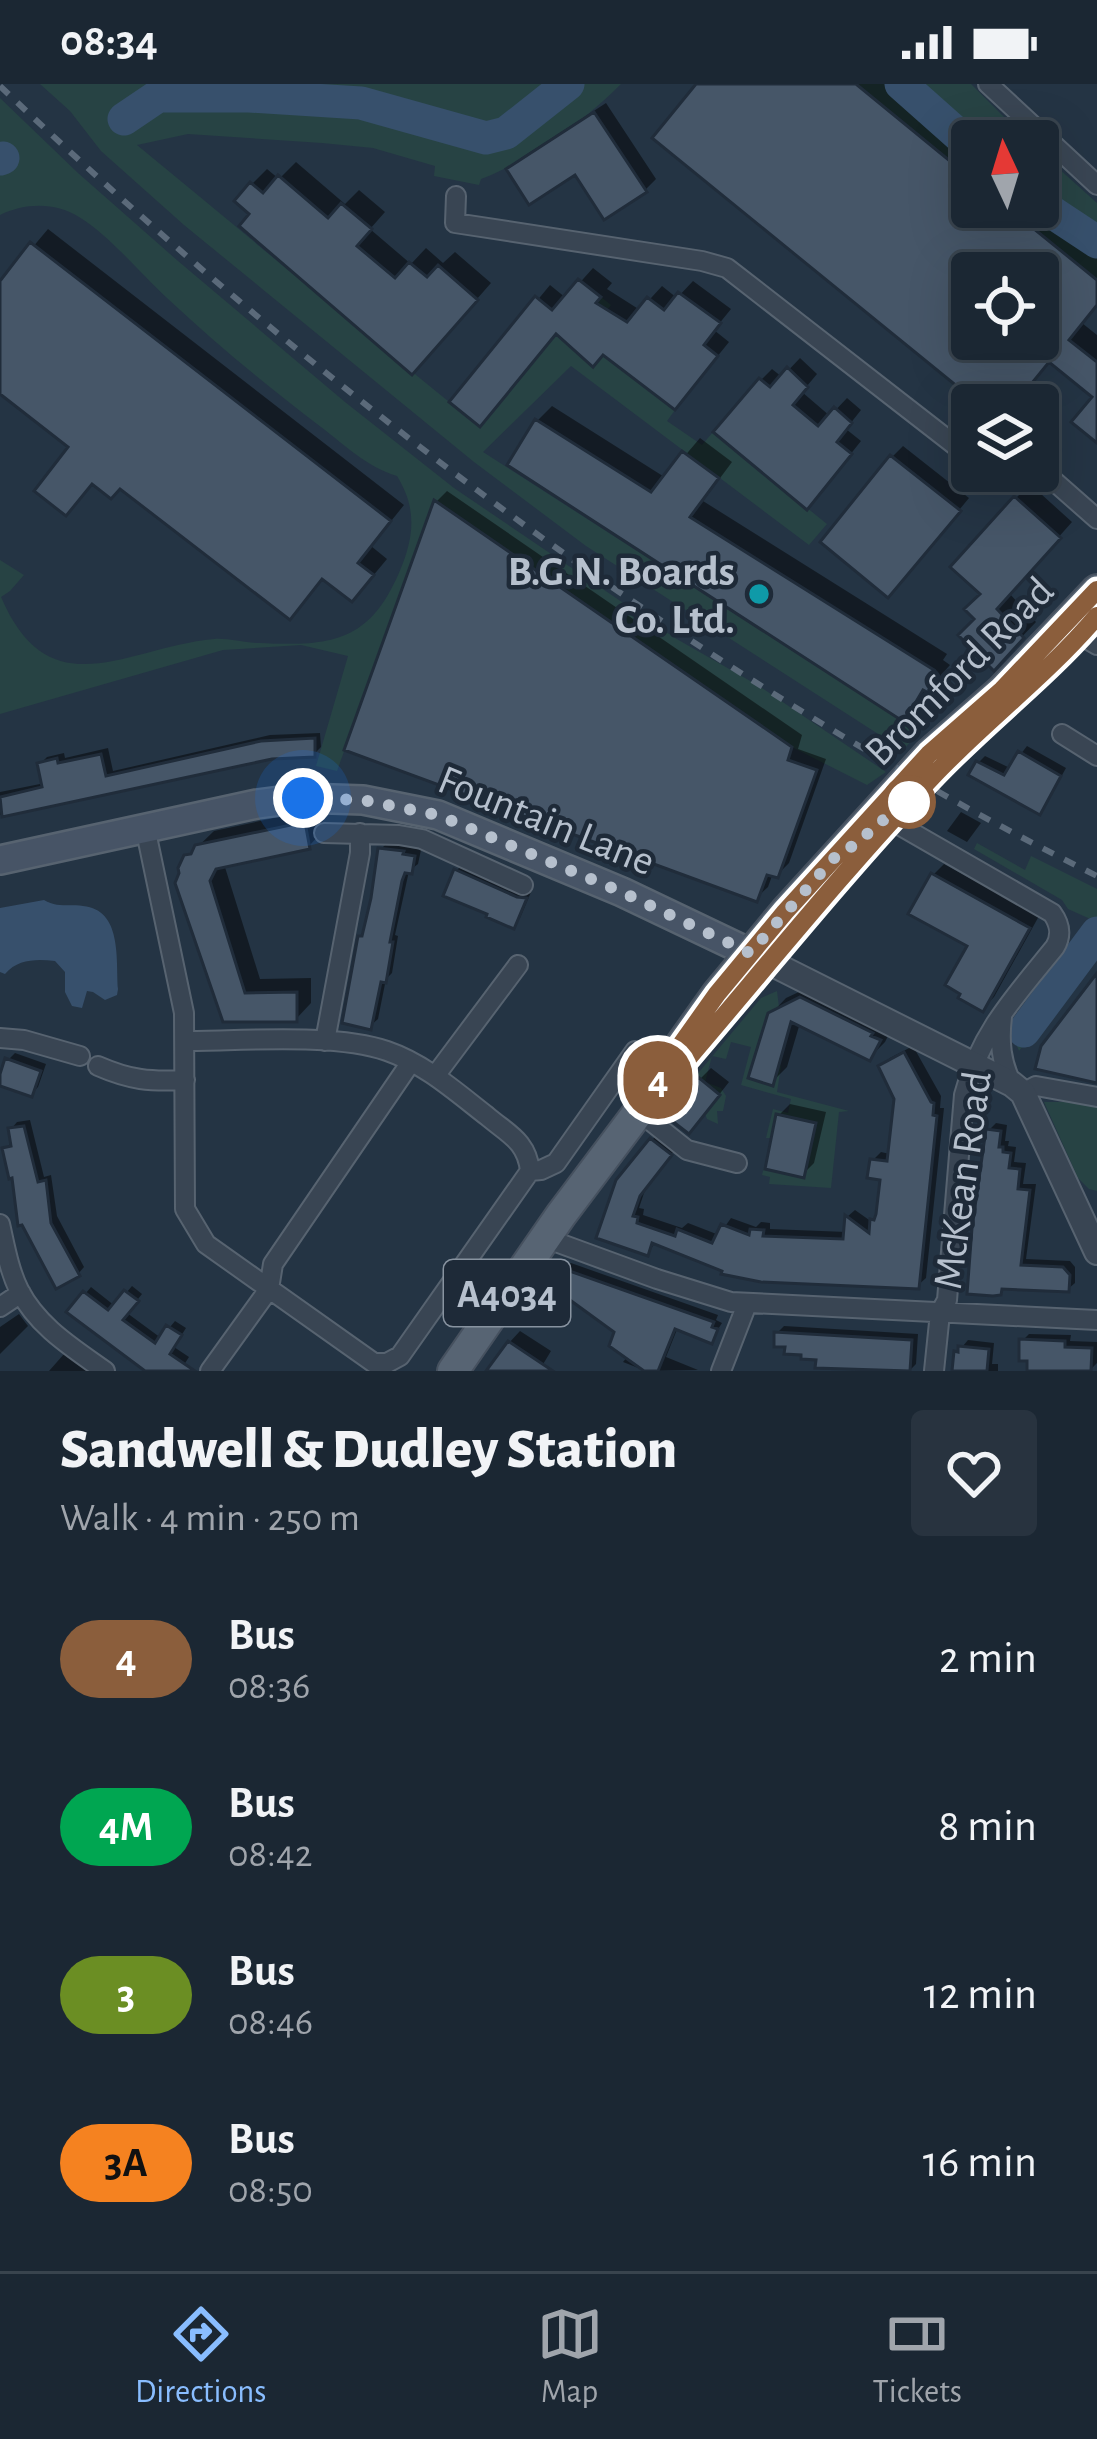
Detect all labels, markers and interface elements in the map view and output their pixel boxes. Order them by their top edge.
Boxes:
text: 08:34 [60,19,158,64]
north arrow [951,120,1059,228]
map controls [951,120,1059,492]
button: locate [951,252,1059,360]
button: layers [951,384,1059,492]
place label: B.G.N. Boards Co. Ltd. [508,551,735,641]
street label: Bromford Road [857,569,1062,774]
marker: B.G.N. Boards Co. Ltd. [746,581,772,607]
street label: Fountain Lane [432,758,660,883]
your location [273,768,333,828]
unlabelled marker [884,777,934,827]
line badge: 4 [619,1041,697,1119]
text: 4 [647,1059,669,1101]
street label: McKean Road [927,1069,999,1292]
road number: A4034 [444,1260,570,1326]
button: heart [911,1410,1037,1536]
text: Sandwell & Dudley Station [60,1421,677,1478]
text: Walk · 4 min · 250 m [60,1499,360,1538]
text: Bus [228,1613,295,1658]
text: 2 min [939,1636,1037,1681]
text: 4 [115,1638,137,1680]
text: 08:36 [228,1667,310,1706]
text: Bus [228,1781,295,1826]
text: 8 min [938,1804,1037,1849]
text: 4M [99,1806,153,1848]
text: 08:42 [228,1835,313,1874]
text: Bus [228,1949,295,1994]
text: 12 min [924,1972,1037,2017]
text: 3 [117,1974,135,2016]
text: 08:46 [228,2003,313,2042]
text: Bus [228,2117,295,2162]
text: 16 min [923,2140,1037,2185]
text: 3A [104,2142,148,2184]
text: 08:50 [228,2171,313,2210]
tab: Directions [135,2301,267,2413]
tab: Map [537,2301,603,2413]
tab: Tickets [873,2301,962,2413]

